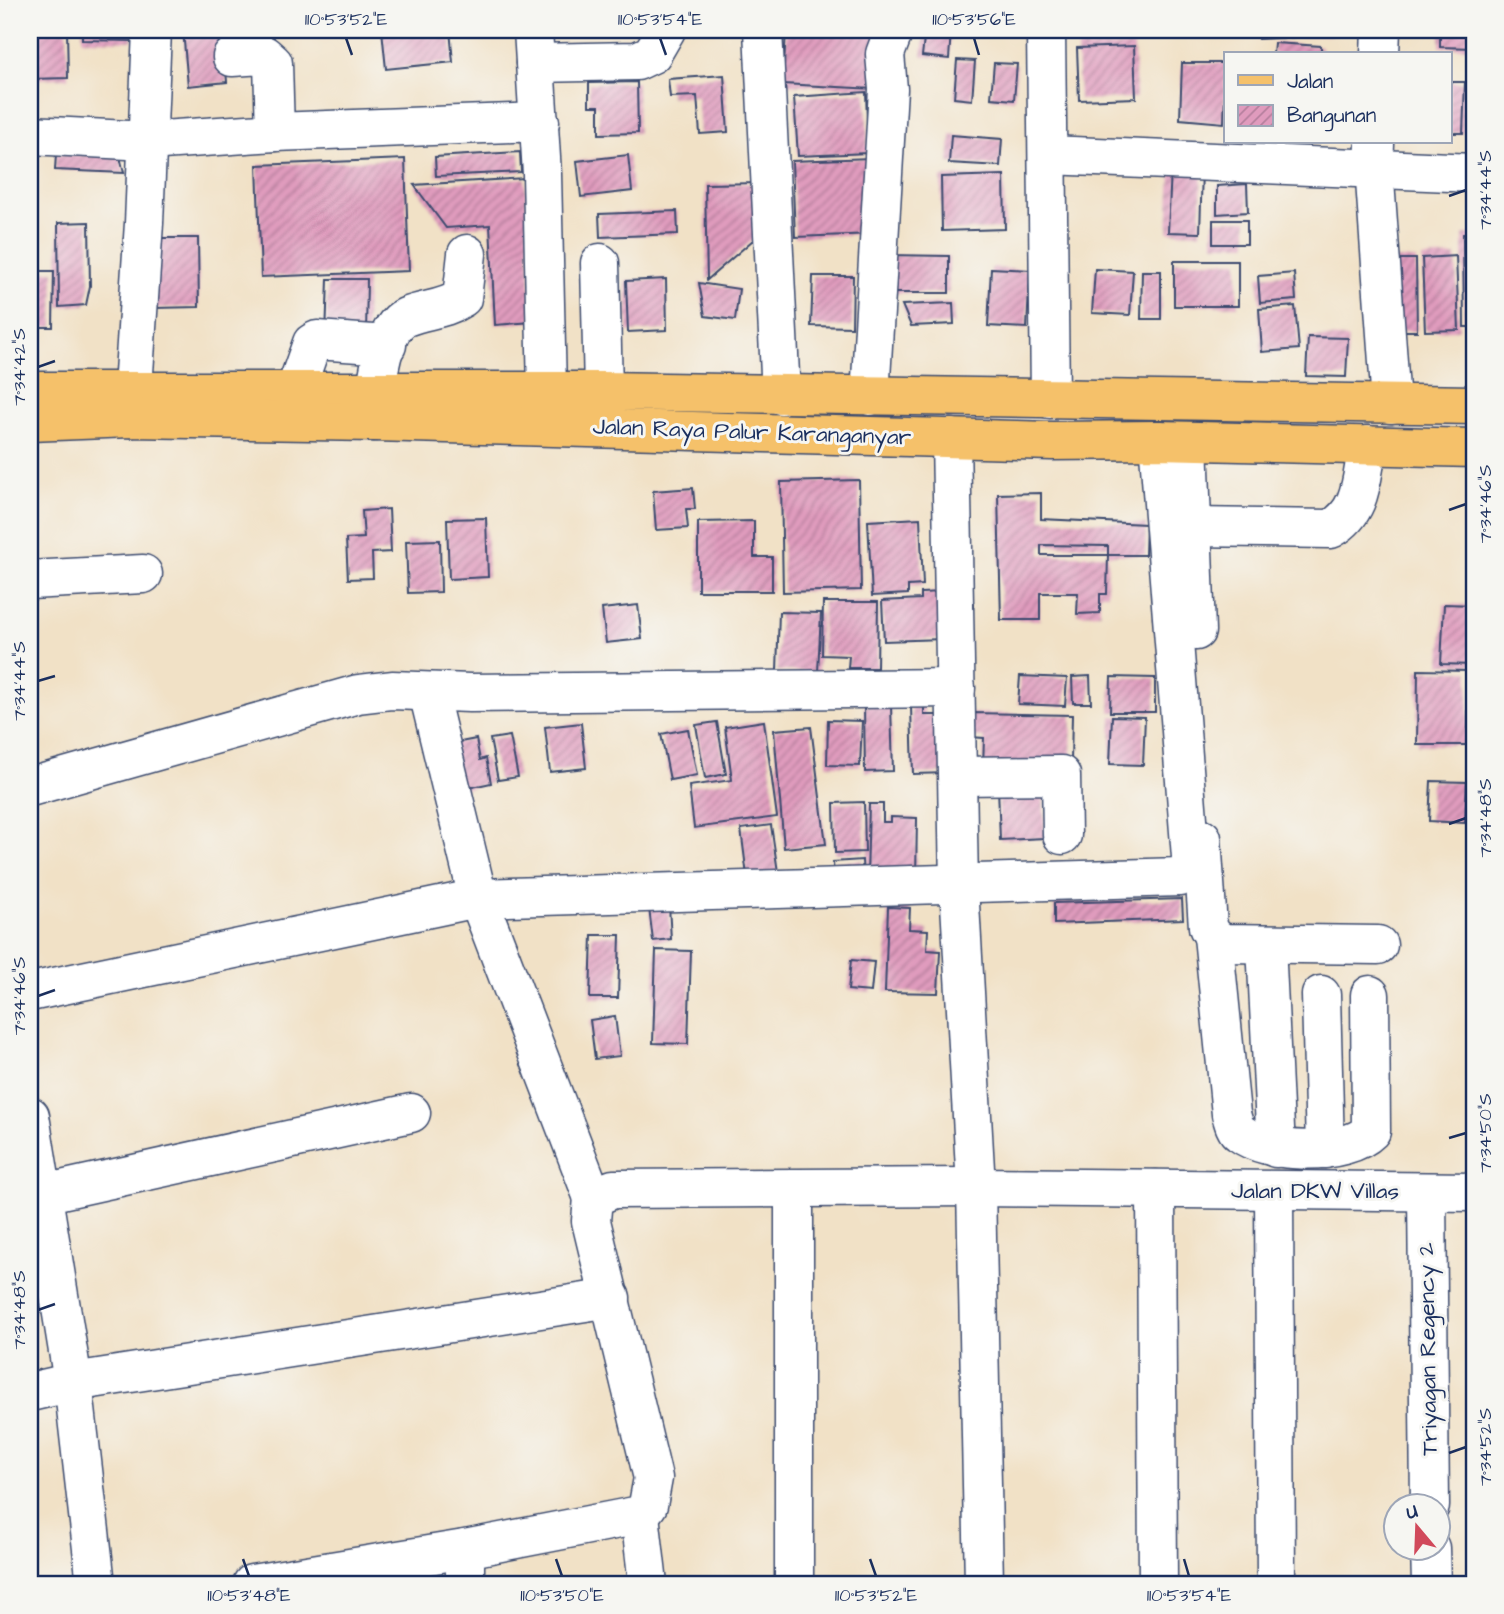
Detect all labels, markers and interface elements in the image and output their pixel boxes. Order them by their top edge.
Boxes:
text: 110°53'52"E [305,7,388,32]
text: 110°53'54"E [618,7,703,32]
text: 110°53'56"E [932,7,1016,32]
legend [1224,52,1452,144]
text: Jalan [1287,67,1333,96]
text: Bangunan [1287,101,1376,132]
text: 7°34'44"S [1473,150,1498,230]
text: 7°34'42"S [7,328,32,406]
street label: Jalan Raya Palur Karanganyar [592,410,912,455]
text: 7°34'46"S [1473,465,1498,543]
text: 7°34'44"S [7,641,32,721]
text: 7°34'48"S [1473,778,1498,858]
text: 7°34'46"S [7,957,32,1035]
text: 7°34'50"S [1473,1093,1498,1173]
street label: Jalan DKW Villas [1231,1175,1399,1207]
street label: Triyagan Regency 2 [1410,1242,1447,1456]
text: 7°34'48"S [7,1270,32,1350]
text: 7°34'52"S [1473,1408,1498,1486]
north arrow [1382,1492,1452,1562]
text: U [1403,1498,1422,1527]
text: 110°53'48"E [207,1583,291,1608]
text: 110°53'50"E [520,1583,604,1608]
text: 110°53'52"E [835,1583,918,1608]
text: 110°53'54"E [1147,1583,1232,1608]

